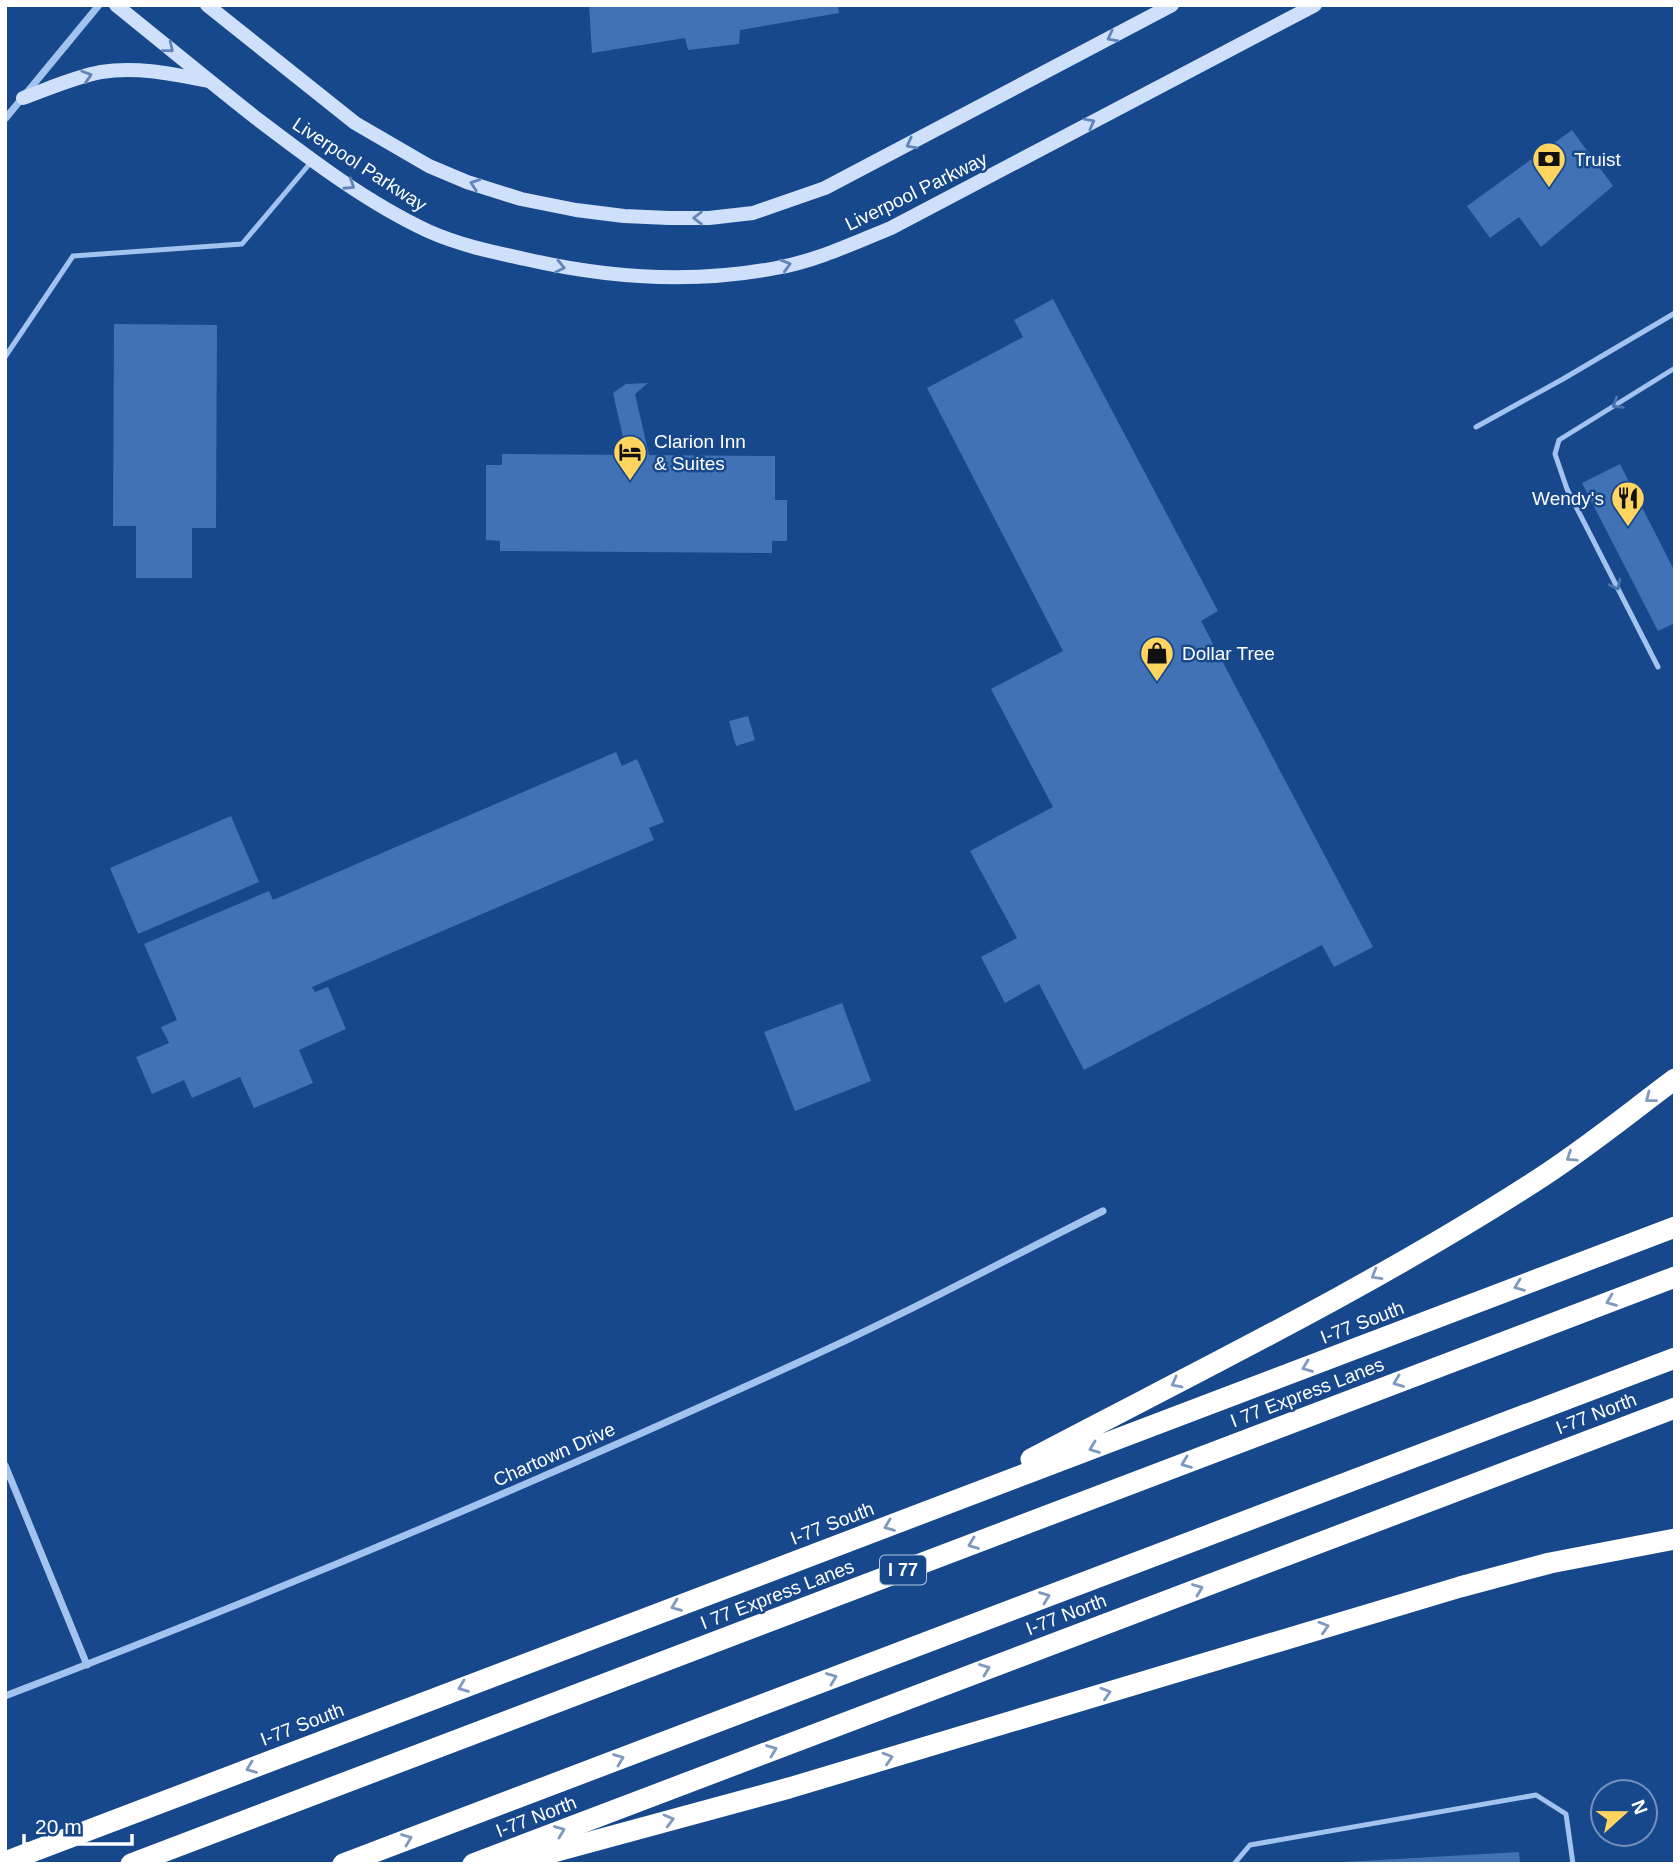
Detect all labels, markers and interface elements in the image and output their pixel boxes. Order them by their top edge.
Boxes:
one-way arrow [1107,29,1119,42]
one-way arrow [161,40,174,52]
one-way arrow [81,70,93,84]
street label: Liverpool Parkway [289,113,431,216]
one-way arrow [1083,118,1095,132]
one-way arrow [906,135,918,149]
bank icon: Truist [1530,140,1568,189]
street label: Liverpool Parkway [842,148,991,235]
place label: Truist [1574,149,1622,170]
one-way arrow [343,177,356,190]
one-way arrow [469,178,481,192]
one-way arrow [693,210,704,225]
one-way arrow [554,259,566,274]
one-way arrow [780,259,792,274]
one-way arrow [1611,396,1624,409]
place label: Clarion Inn & Suites [654,431,746,474]
hotel icon: Clarion Inn & Suites [611,433,649,482]
restaurant icon: Wendy's [1609,479,1647,528]
place label: Wendy's [1532,488,1604,509]
one-way arrow [1607,578,1621,590]
shop icon: Dollar Tree [1138,634,1176,683]
place label: Dollar Tree [1182,643,1275,664]
one-way arrow [1645,1089,1658,1102]
one-way arrow [1566,1149,1579,1161]
one-way arrow [1371,1267,1384,1280]
one-way arrow [1514,1278,1526,1292]
one-way arrow [1605,1293,1617,1307]
street label: I-77 South [1317,1297,1407,1348]
street label: I 77 Express Lanes [1227,1354,1387,1431]
one-way arrow [1301,1359,1313,1373]
one-way arrow [1170,1374,1183,1388]
one-way arrow [1393,1374,1405,1388]
street label: I-77 North [1553,1389,1639,1438]
street label: Chartown Drive [490,1418,618,1491]
one-way arrow [1088,1439,1100,1453]
one-way arrow [1180,1454,1192,1468]
street label: I-77 South [787,1498,877,1549]
one-way arrow [883,1517,895,1531]
one-way arrow [967,1535,979,1549]
road number: I 77 [880,1555,926,1584]
street label: I 77 Express Lanes [697,1556,857,1633]
one-way arrow [1191,1583,1203,1597]
street label: I-77 North [1023,1590,1109,1639]
one-way arrow [1038,1592,1050,1606]
one-way arrow [670,1598,682,1612]
one-way arrow [1318,1621,1330,1636]
one-way arrow [979,1664,991,1678]
one-way arrow [826,1672,838,1686]
one-way arrow [458,1679,470,1693]
one-way arrow [1100,1686,1112,1701]
street label: I-77 South [257,1699,347,1750]
one-way arrow [766,1744,778,1758]
one-way arrow [882,1752,894,1767]
one-way arrow [613,1753,625,1767]
one-way arrow [245,1760,257,1774]
north arrow [1589,1778,1659,1848]
street label: I-77 North [493,1792,579,1841]
text: N [1627,1797,1652,1817]
scale bar [24,1802,133,1846]
one-way arrow [663,1814,675,1829]
text: 20 m [35,1815,82,1838]
one-way arrow [553,1825,565,1839]
one-way arrow [400,1834,412,1848]

